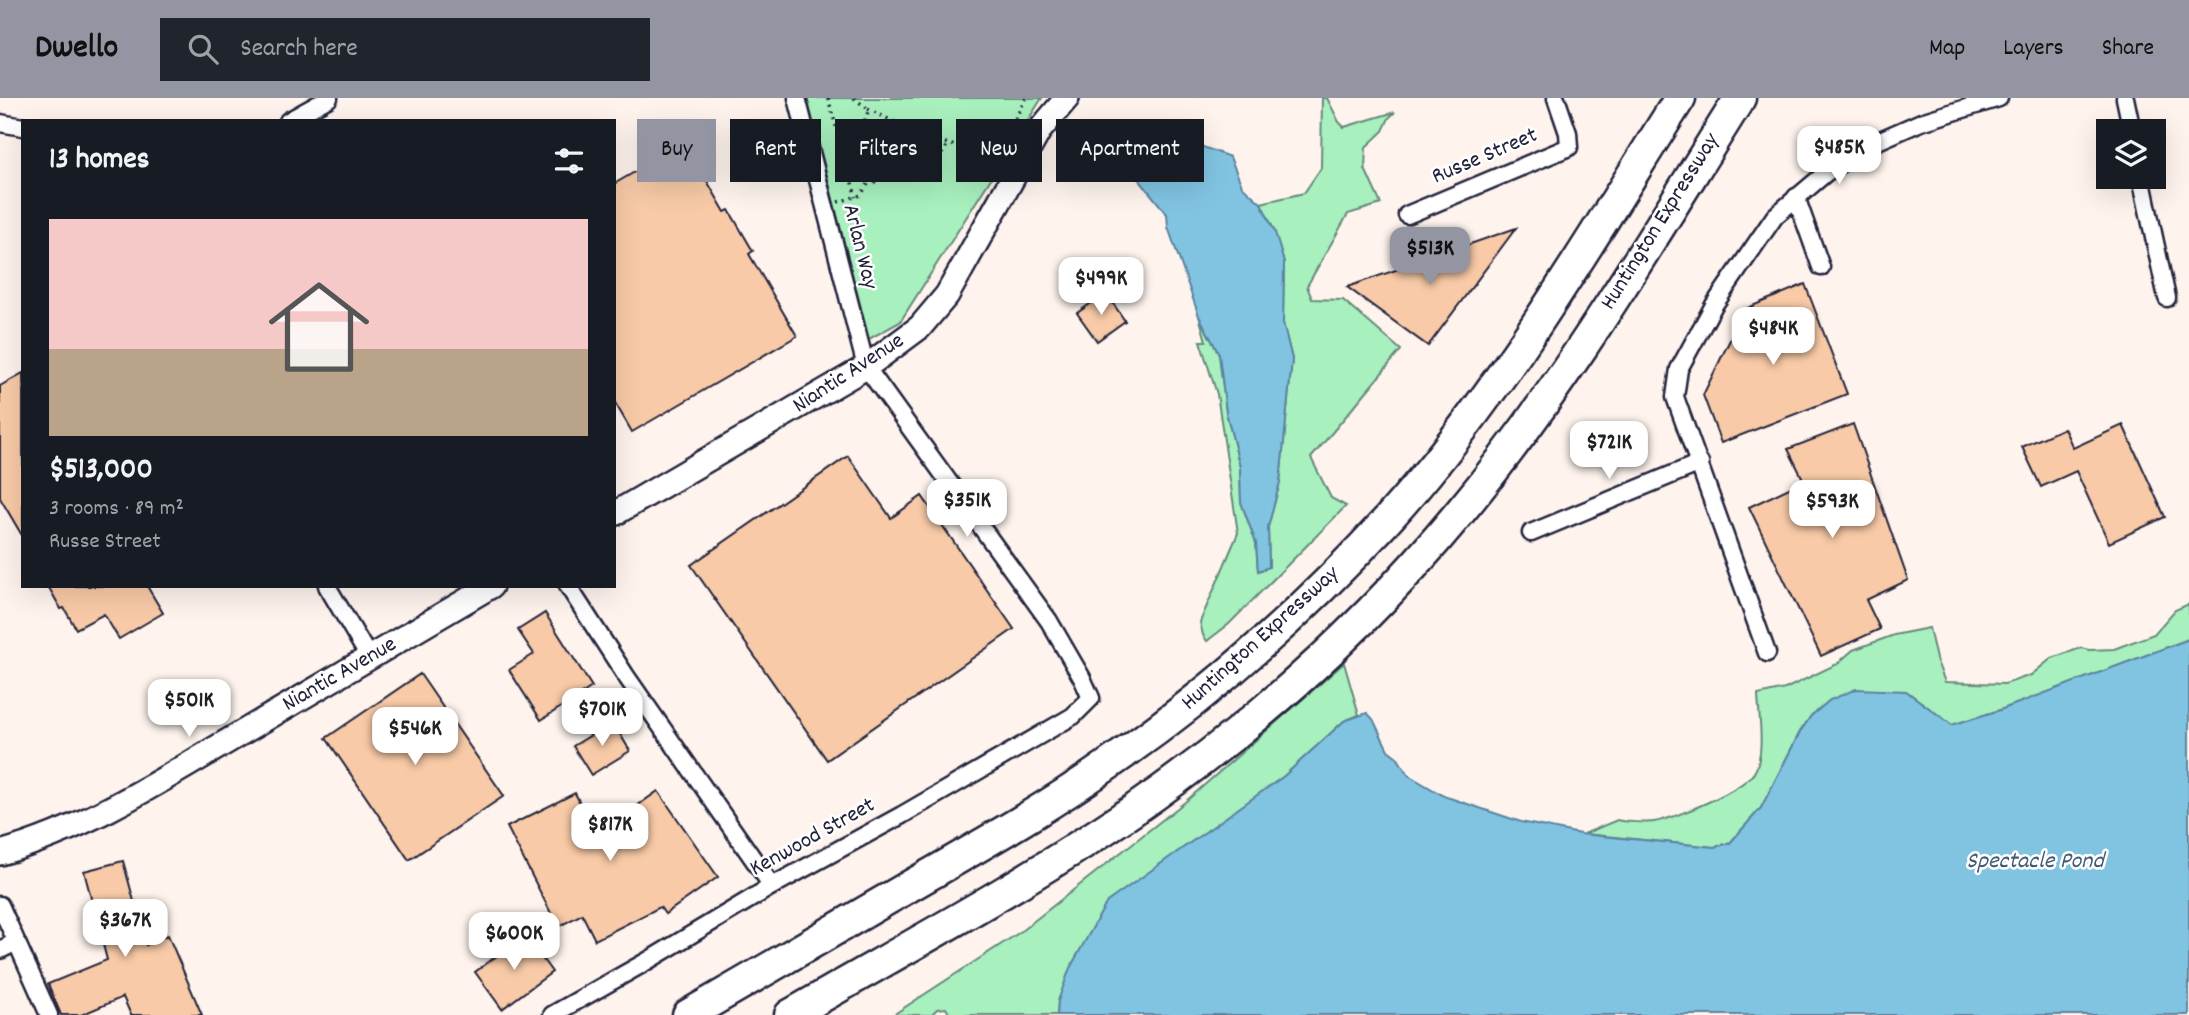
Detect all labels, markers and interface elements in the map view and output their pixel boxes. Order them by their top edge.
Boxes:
search box [160,18,650,81]
text: Dwello [35,26,118,73]
icon: search [184,30,222,68]
text: Search here [240,31,358,68]
text: Map [1929,32,1965,66]
text: Layers [2003,32,2064,66]
text: Share [2102,32,2154,66]
chip: Buy [637,119,716,182]
chip: Rent [730,119,821,182]
chip: Filters [835,119,942,182]
chip: New [956,119,1042,182]
chip: Apartment [1056,119,1204,182]
map controls [2096,119,2166,189]
button: layers [2096,119,2166,189]
street label: Russe Street [1427,120,1543,194]
pin: $485K [1790,126,1888,186]
street label: Huntington Expressway [1593,127,1729,317]
text: $485K [1813,132,1865,165]
text: 13 homes [49,140,149,183]
icon: filters [550,142,588,180]
street label: Arlan Way [833,201,886,294]
pin: $513K [1381,228,1479,287]
text: $513K [1406,233,1454,266]
pin: $499K [1052,258,1150,317]
text: $499K [1075,263,1127,296]
icon: home [256,264,382,390]
pin: $484K [1724,308,1822,367]
text: $484K [1748,313,1798,346]
street label: Niantic Avenue [787,326,911,422]
pin: $721K [1560,422,1658,481]
text: $721K [1586,427,1632,460]
text: $513,000 [49,450,153,493]
pin: $351K [918,480,1016,539]
pin: $593K [1783,480,1881,540]
text: $351K [943,485,991,518]
text: $593K [1805,486,1859,519]
text: 3 rooms · 89 m² [49,493,184,526]
text: Russe Street [49,526,161,559]
street label: Huntington Expressway [1175,558,1348,719]
street label: Niantic Avenue [277,629,403,721]
pin: $501K [140,680,238,739]
text: $501K [164,685,214,718]
pin: $701K [553,688,651,748]
text: $701K [578,694,626,727]
pin: $546K [366,708,464,767]
text: $546K [388,713,442,746]
street label: Kenwood Street [744,790,882,886]
pin: $817K [561,804,659,863]
text: $817K [587,809,633,842]
water label: Spectacle Pond [1966,845,2106,879]
pin: $367K [76,900,174,959]
text: $367K [99,905,151,938]
pin: $600K [465,912,563,972]
text: $600K [485,918,543,951]

